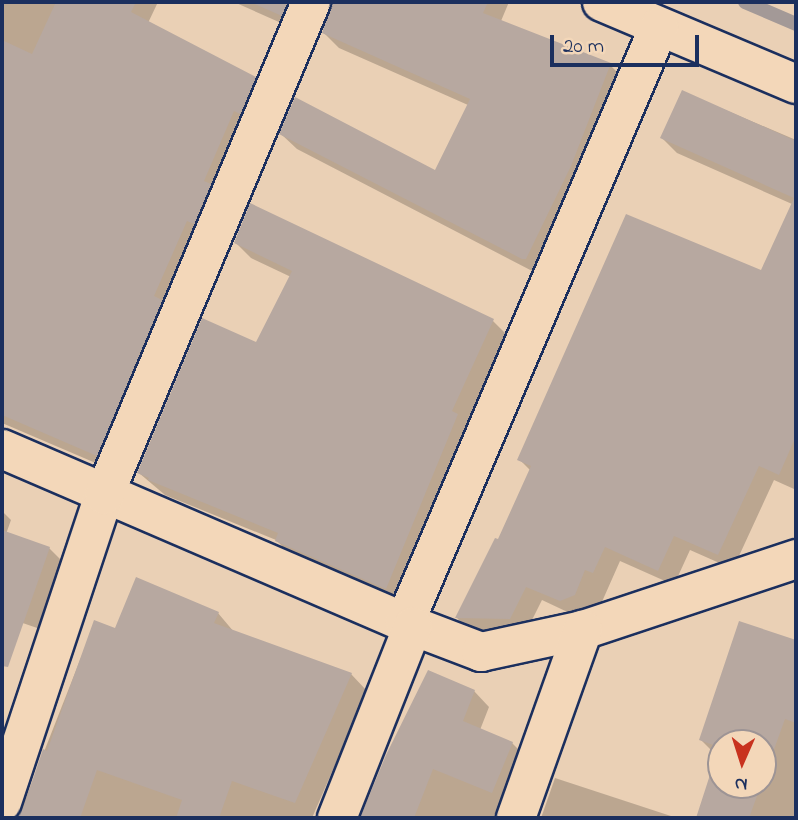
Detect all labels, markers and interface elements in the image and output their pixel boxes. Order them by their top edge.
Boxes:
scale bar [553,21,702,65]
text: 20 m [563,32,604,62]
north arrow [707,729,777,799]
text: N [734,770,748,797]

